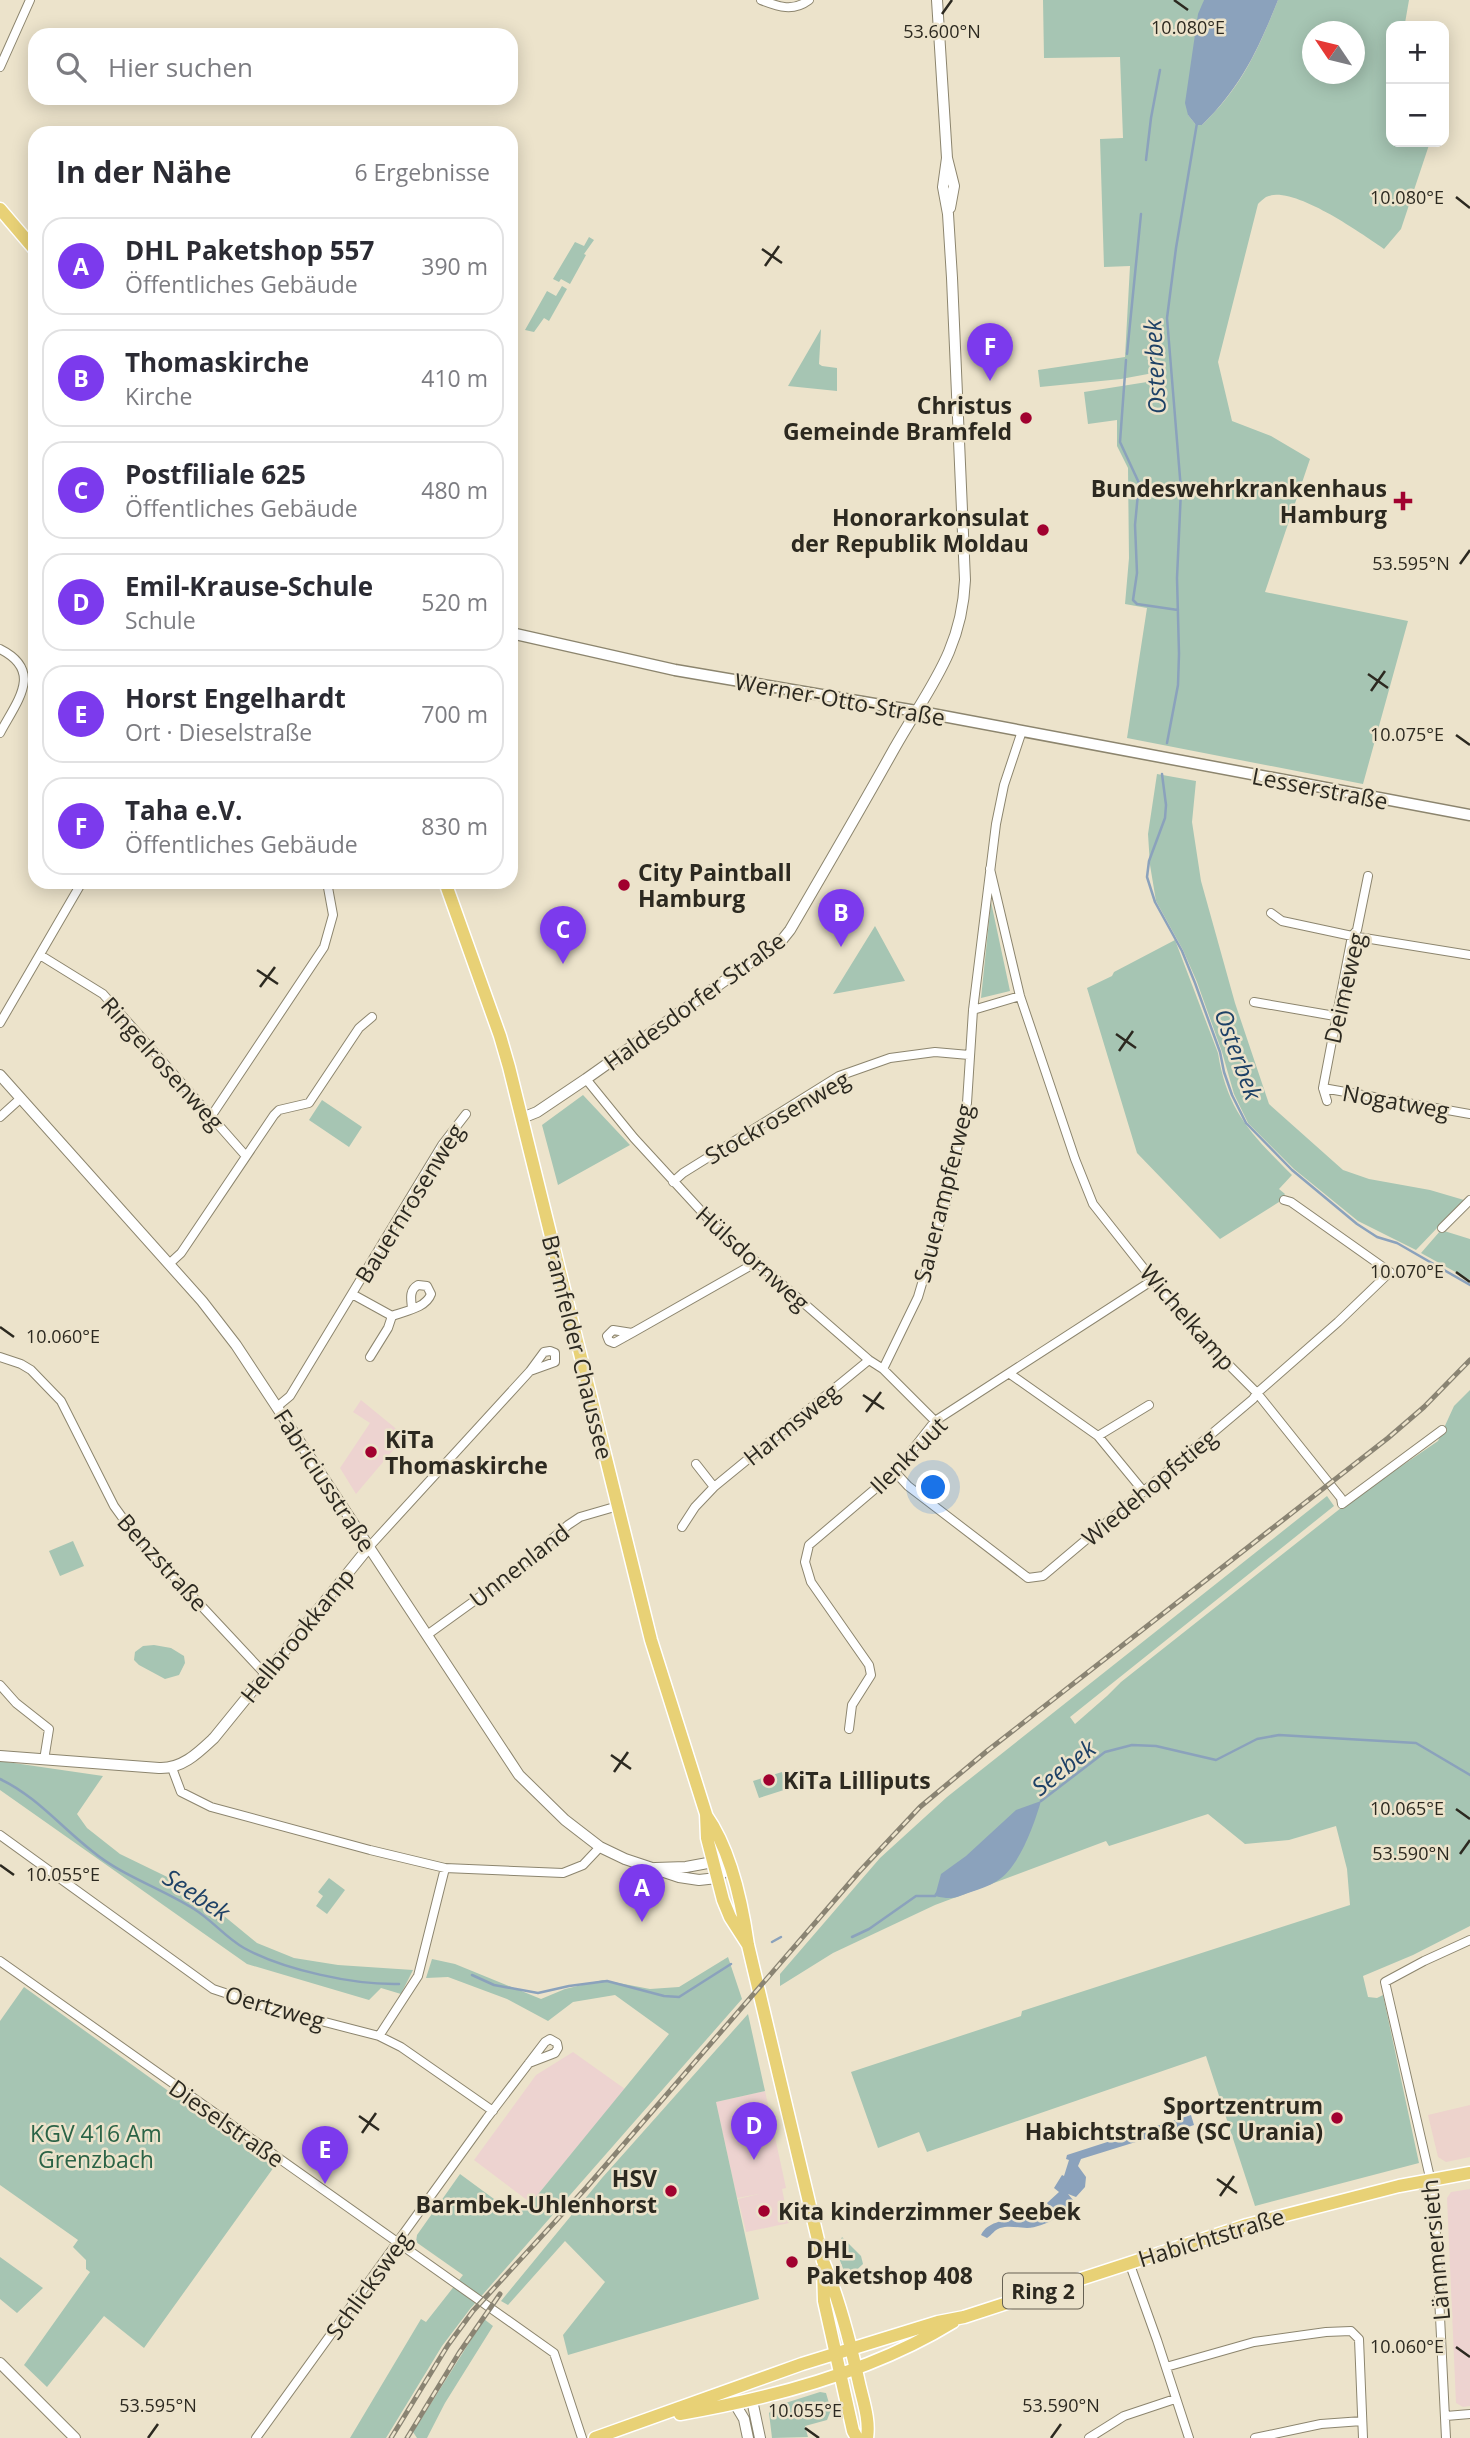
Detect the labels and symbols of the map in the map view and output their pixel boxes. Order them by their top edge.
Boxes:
text: 10.080°E [1151,15,1225,39]
text: 53.600°N [903,19,981,43]
north arrow [1302,21,1365,84]
text: 10.080°E [1370,185,1444,209]
water label: Osterbek [1135,318,1173,415]
pin: F [967,323,1013,381]
place label: Christus Gemeinde Bramfeld [783,389,1012,447]
marker: Christus Gemeinde Bramfeld [1018,410,1034,426]
place label: Bundeswehrkrankenhaus Hamburg [1091,472,1387,530]
marker: Bundeswehrkrankenhaus Hamburg [1393,491,1413,511]
place label: Honorarkonsulat der Republik Moldau [791,501,1029,559]
marker: Honorarkonsulat der Republik Moldau [1035,522,1051,538]
text: 53.595°N [1372,551,1450,575]
street label: Werner-Otto-Straße [732,665,948,733]
text: 10.075°E [1370,722,1444,746]
street label: Lesserstraße [1249,759,1391,817]
place label: City Paintball Hamburg [638,856,792,914]
marker: City Paintball Hamburg [616,877,632,893]
pin: B [818,889,864,947]
pin: C [540,906,586,964]
street label: Haldesdorfer Straße [597,924,791,1078]
street label: Deimeweg [1316,929,1372,1047]
street label: Ringelrosenweg [94,989,232,1137]
water label: Osterbek [1207,1004,1271,1105]
street label: Stockrosenweg [699,1062,856,1171]
street label: Nogatweg [1340,1076,1452,1126]
street label: Sauerampferweg [905,1100,981,1286]
street label: Bauernrosenweg [347,1117,471,1289]
street label: Hülsdornweg [689,1198,817,1318]
street label: Bramfelder Chaussee [535,1231,621,1463]
street label: Wichelkamp [1133,1257,1243,1377]
text: 10.070°E [1370,1259,1444,1283]
text: 10.060°E [26,1324,100,1348]
street label: Harmsweg [736,1375,846,1473]
street label: Fabriciusstraße [267,1402,383,1558]
street label: Ilenkruut [862,1409,954,1501]
street label: Wiedehopfstieg [1075,1421,1224,1553]
place label: KiTa Thomaskirche [385,1423,548,1481]
marker: KiTa Thomaskirche [363,1444,379,1460]
your location [916,1470,950,1504]
street label: Benzstraße [111,1506,215,1618]
street label: Unnenland [462,1516,576,1614]
street label: Hellbrookkamp [233,1561,361,1709]
water label: Seebek [1024,1731,1103,1803]
place label: KiTa Lilliputs [783,1764,931,1796]
marker: KiTa Lilliputs [761,1772,777,1788]
text: 10.065°E [1370,1796,1444,1820]
text: 53.590°N [1372,1841,1450,1865]
water label: Seebek [157,1860,238,1929]
text: 10.055°E [26,1862,100,1886]
pin: A [619,1864,665,1922]
street label: Oertzweg [221,1978,329,2037]
street label: Dieselstraße [163,2072,291,2174]
place label: Sportzentrum Habichtstraße (SC Urania) [1025,2089,1323,2147]
pin: D [731,2102,777,2160]
marker: Sportzentrum Habichtstraße (SC Urania) [1329,2110,1345,2126]
park label: KGV 416 Am Grenzbach [30,2117,162,2175]
pin: E [302,2126,348,2184]
place label: HSV Barmbek-Uhlenhorst [415,2162,657,2220]
street label: Lämmersieth [1413,2178,1457,2322]
marker: HSV Barmbek-Uhlenhorst [663,2183,679,2199]
place label: Kita kinderzimmer Seebek [778,2195,1082,2227]
street label: Habichtstraße [1134,2200,1288,2274]
marker: Kita kinderzimmer Seebek [756,2203,772,2219]
street label: Schlicksweg [318,2224,418,2346]
place label: DHL Paketshop 408 [806,2233,973,2291]
marker: DHL Paketshop 408 [784,2254,800,2270]
road number: Ring 2 [1003,2274,1083,2308]
text: 10.060°E [1370,2334,1444,2358]
text: 53.595°N [119,2393,197,2417]
text: 53.590°N [1022,2393,1100,2417]
text: 10.055°E [768,2398,842,2422]

